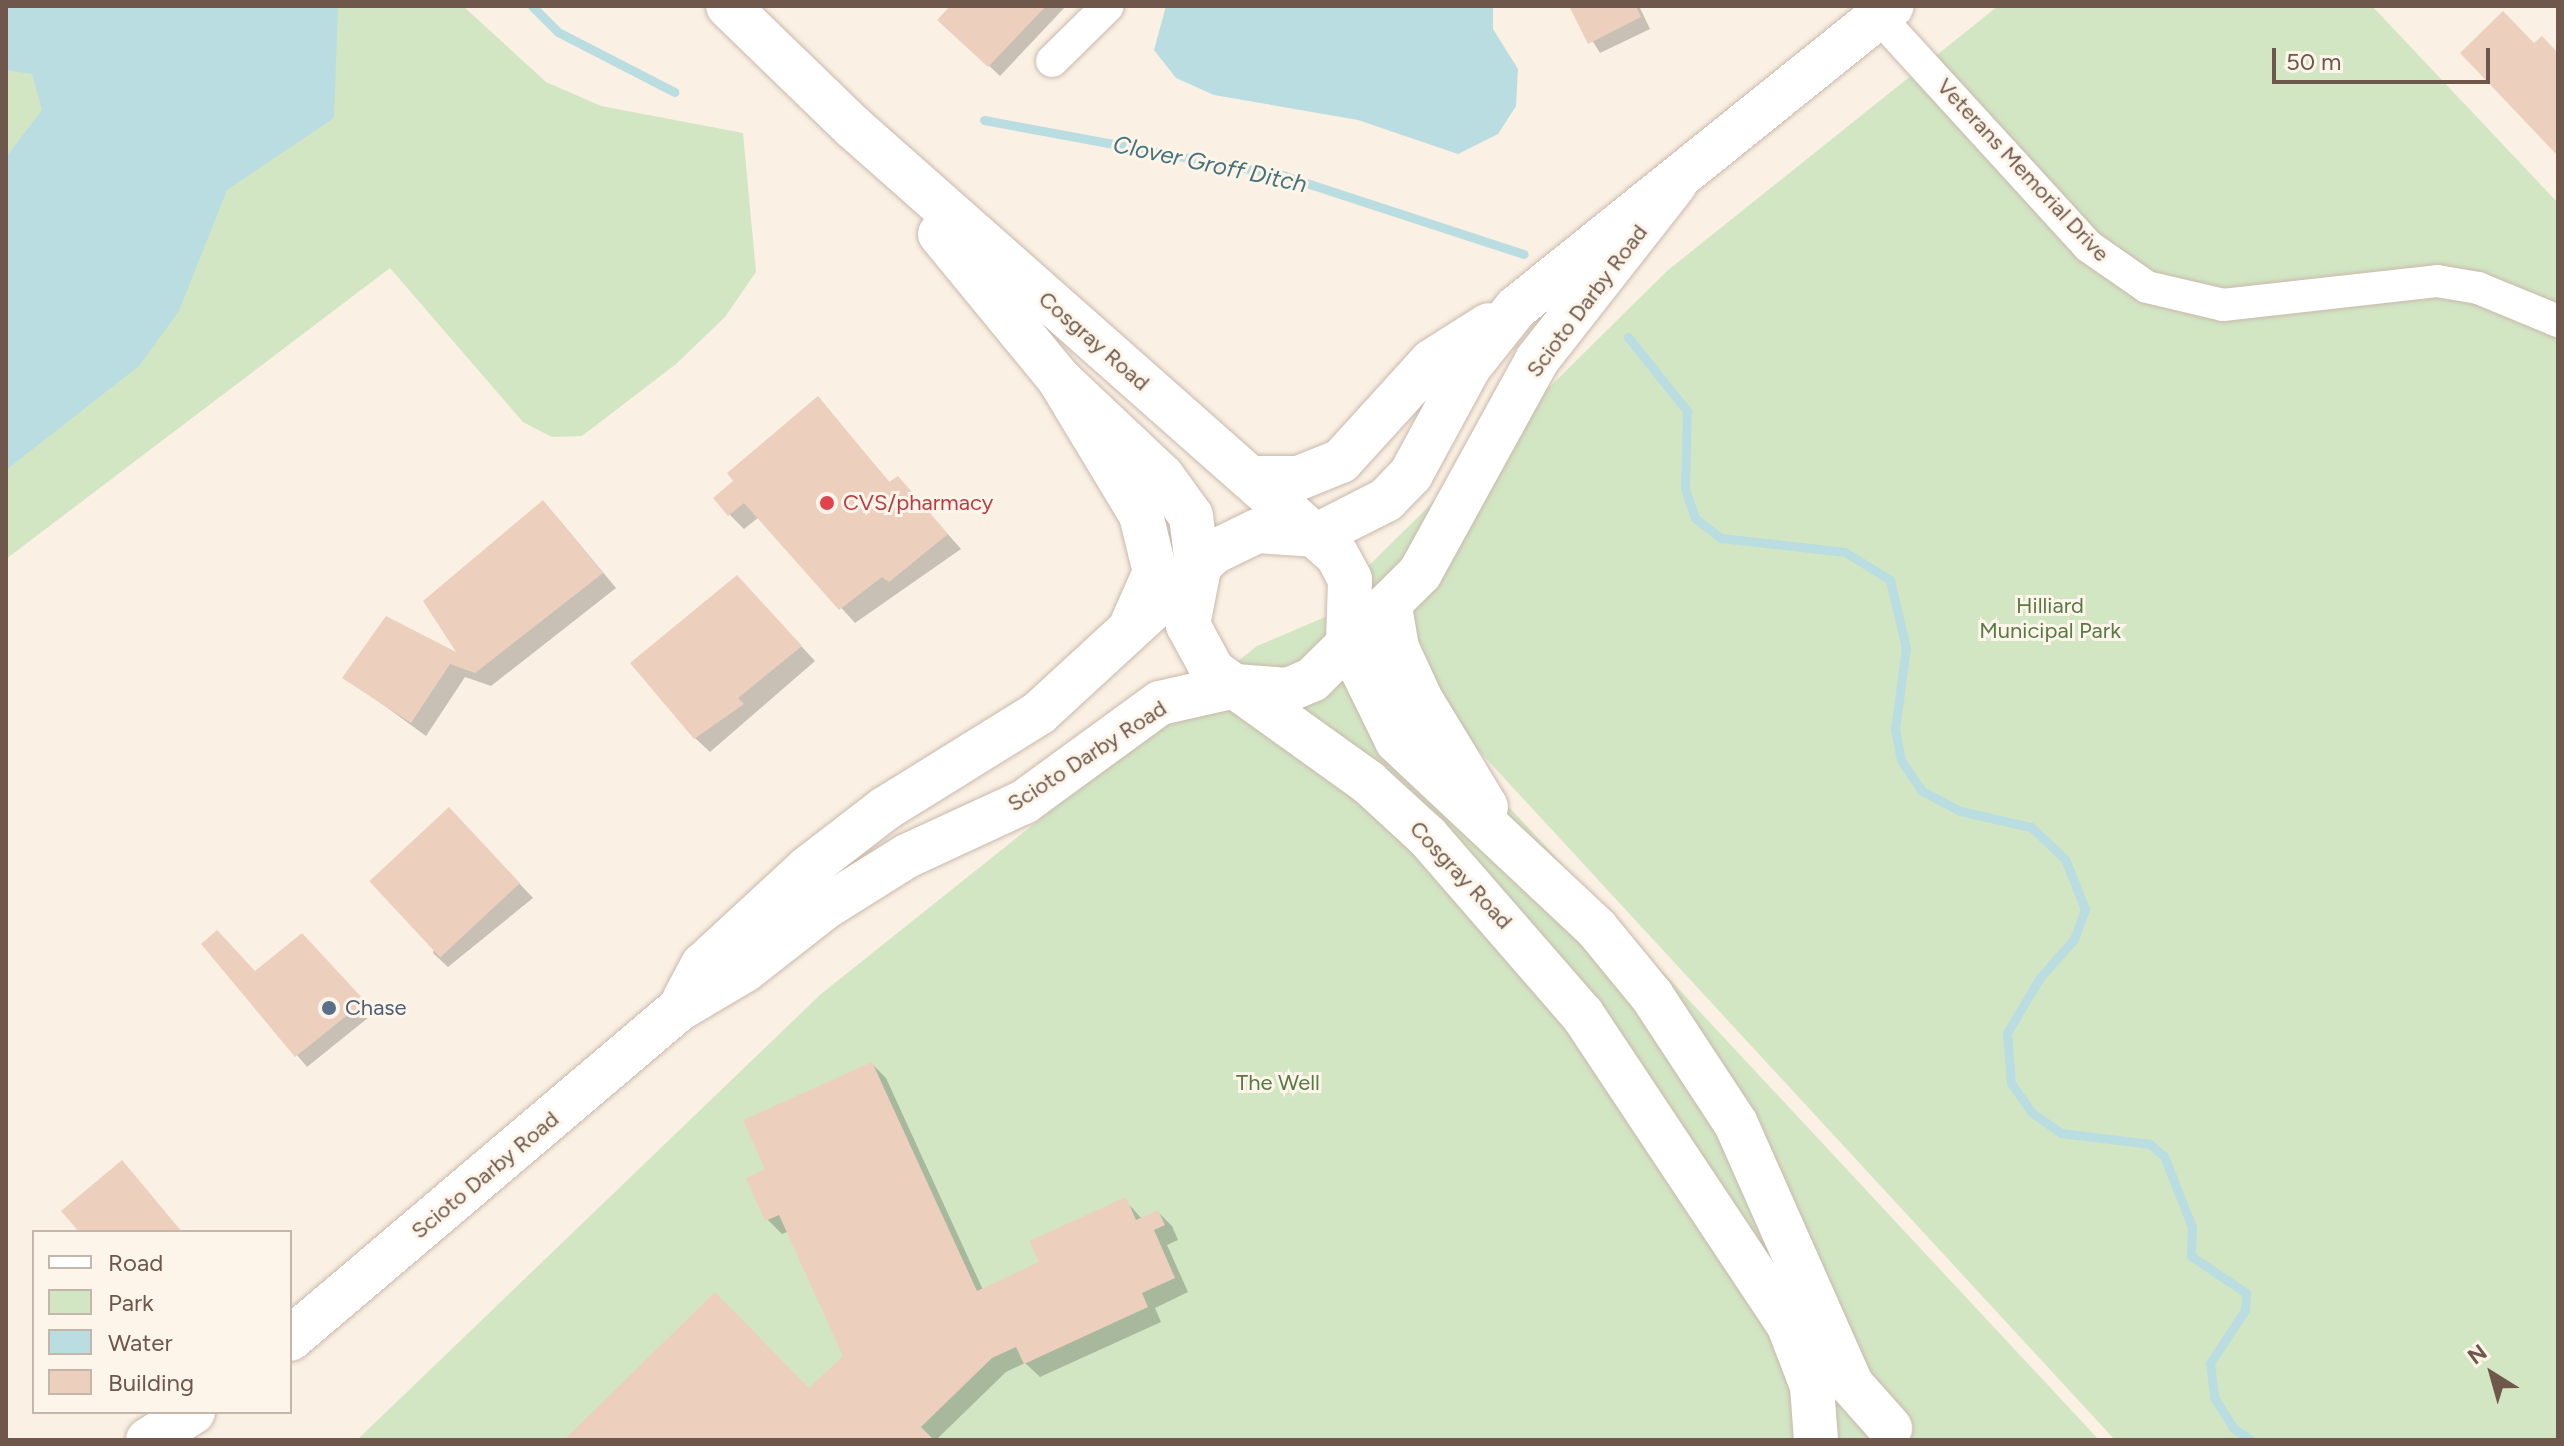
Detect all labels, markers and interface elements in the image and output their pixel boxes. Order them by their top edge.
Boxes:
scale bar [2276,32,2494,82]
text: 50 m [2286,47,2342,76]
street label: Veterans Memorial Drive [1931,73,2115,267]
water label: Clover Groff Ditch [1110,129,1310,199]
street label: Scioto Darby Road [1521,220,1653,382]
street label: Cosgray Road [1033,286,1155,396]
place label: CVS/pharmacy [843,490,993,516]
marker: CVS/pharmacy [818,494,836,512]
park label: Hilliard Municipal Park [1979,592,2121,644]
street label: Scioto Darby Road [1003,695,1171,817]
street label: Cosgray Road [1404,816,1518,934]
place label: Chase [345,995,407,1021]
marker: Chase [320,999,338,1017]
park label: The Well [1236,1070,1320,1096]
street label: Scioto Darby Road [406,1106,564,1244]
legend [32,1230,292,1414]
text: Road [108,1248,163,1277]
text: Park [108,1288,154,1317]
text: Water [108,1328,173,1357]
north arrow [2452,1334,2532,1414]
text: N [2462,1339,2492,1370]
text: Building [108,1368,194,1397]

